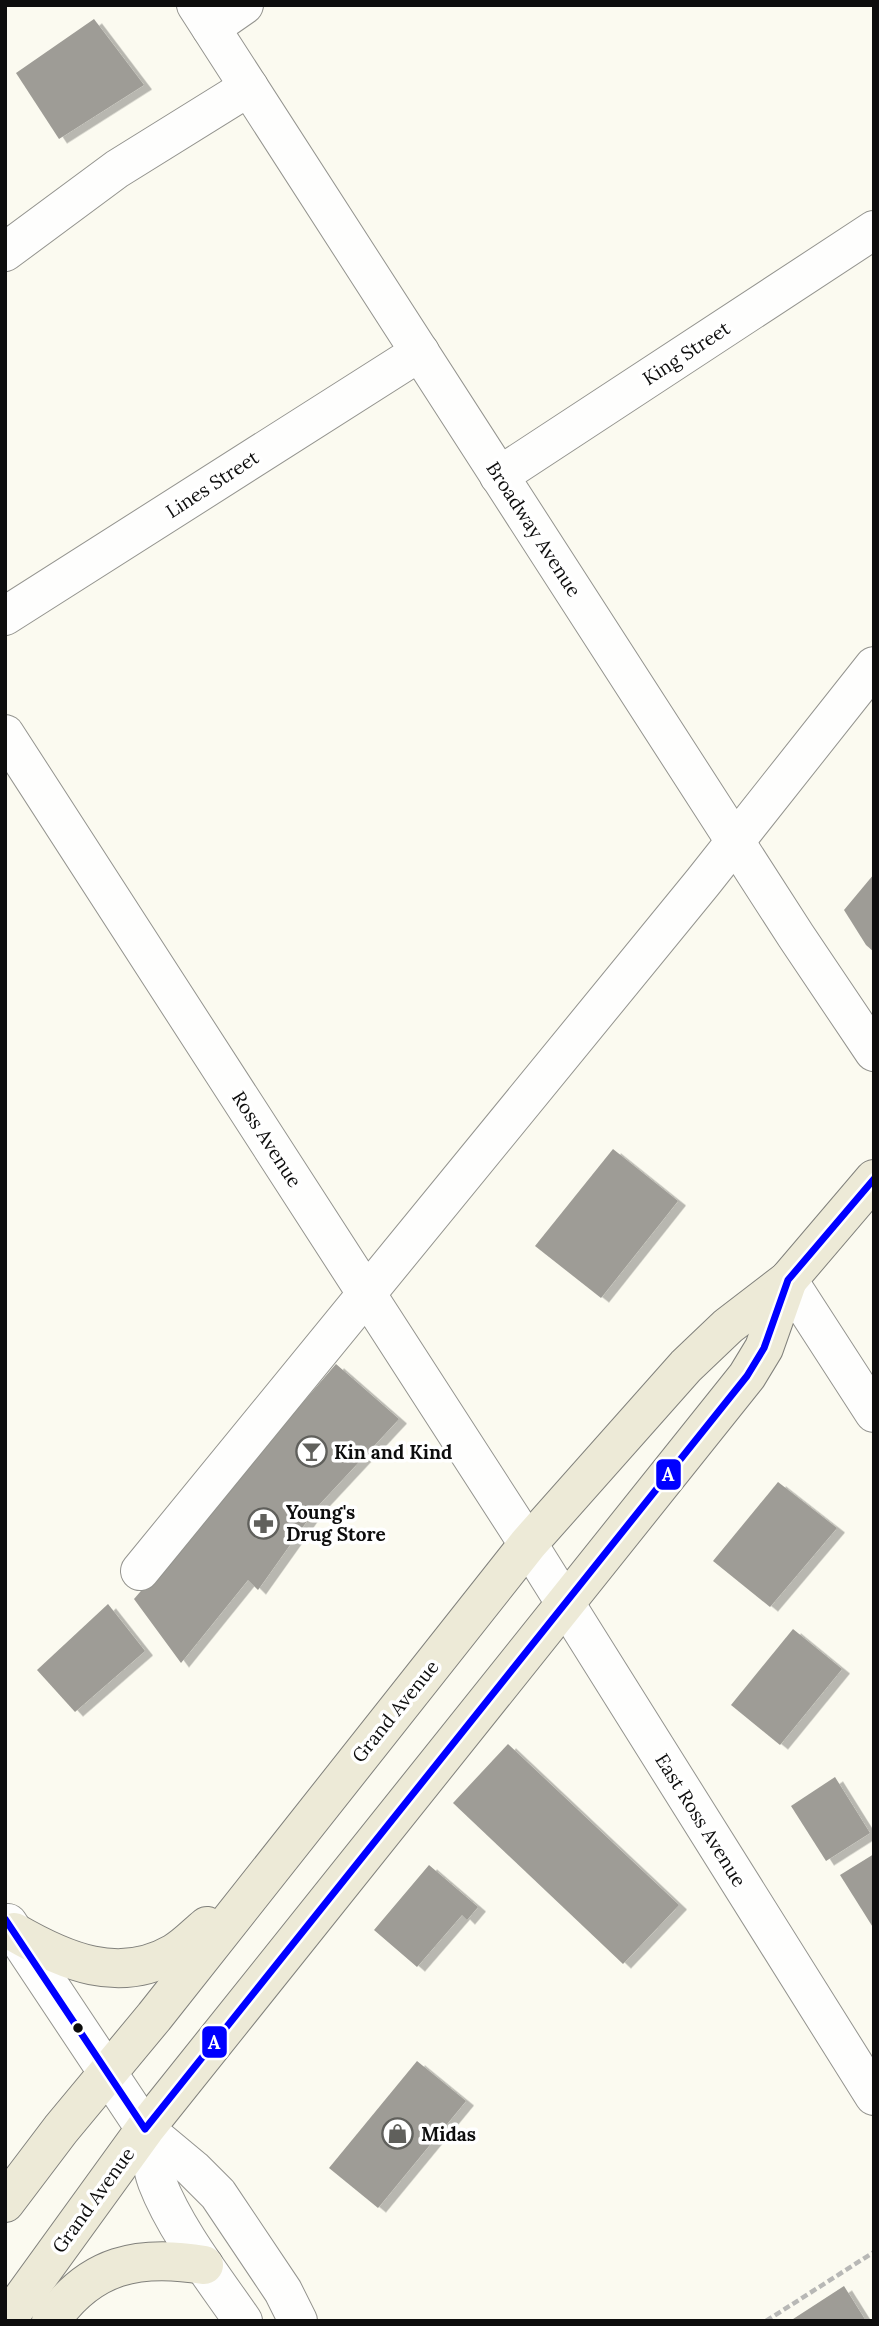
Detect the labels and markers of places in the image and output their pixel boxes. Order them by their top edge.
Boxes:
bar icon: Kin and Kind [294,1435,328,1469]
place label: Kin and Kind [334,1440,452,1464]
place label: Young's Drug Store [286,1500,386,1546]
pharmacy icon: Young's Drug Store [246,1506,280,1540]
unlabelled marker [71,2021,85,2035]
shop icon: Midas [381,2117,415,2151]
place label: Midas [421,2122,476,2146]

